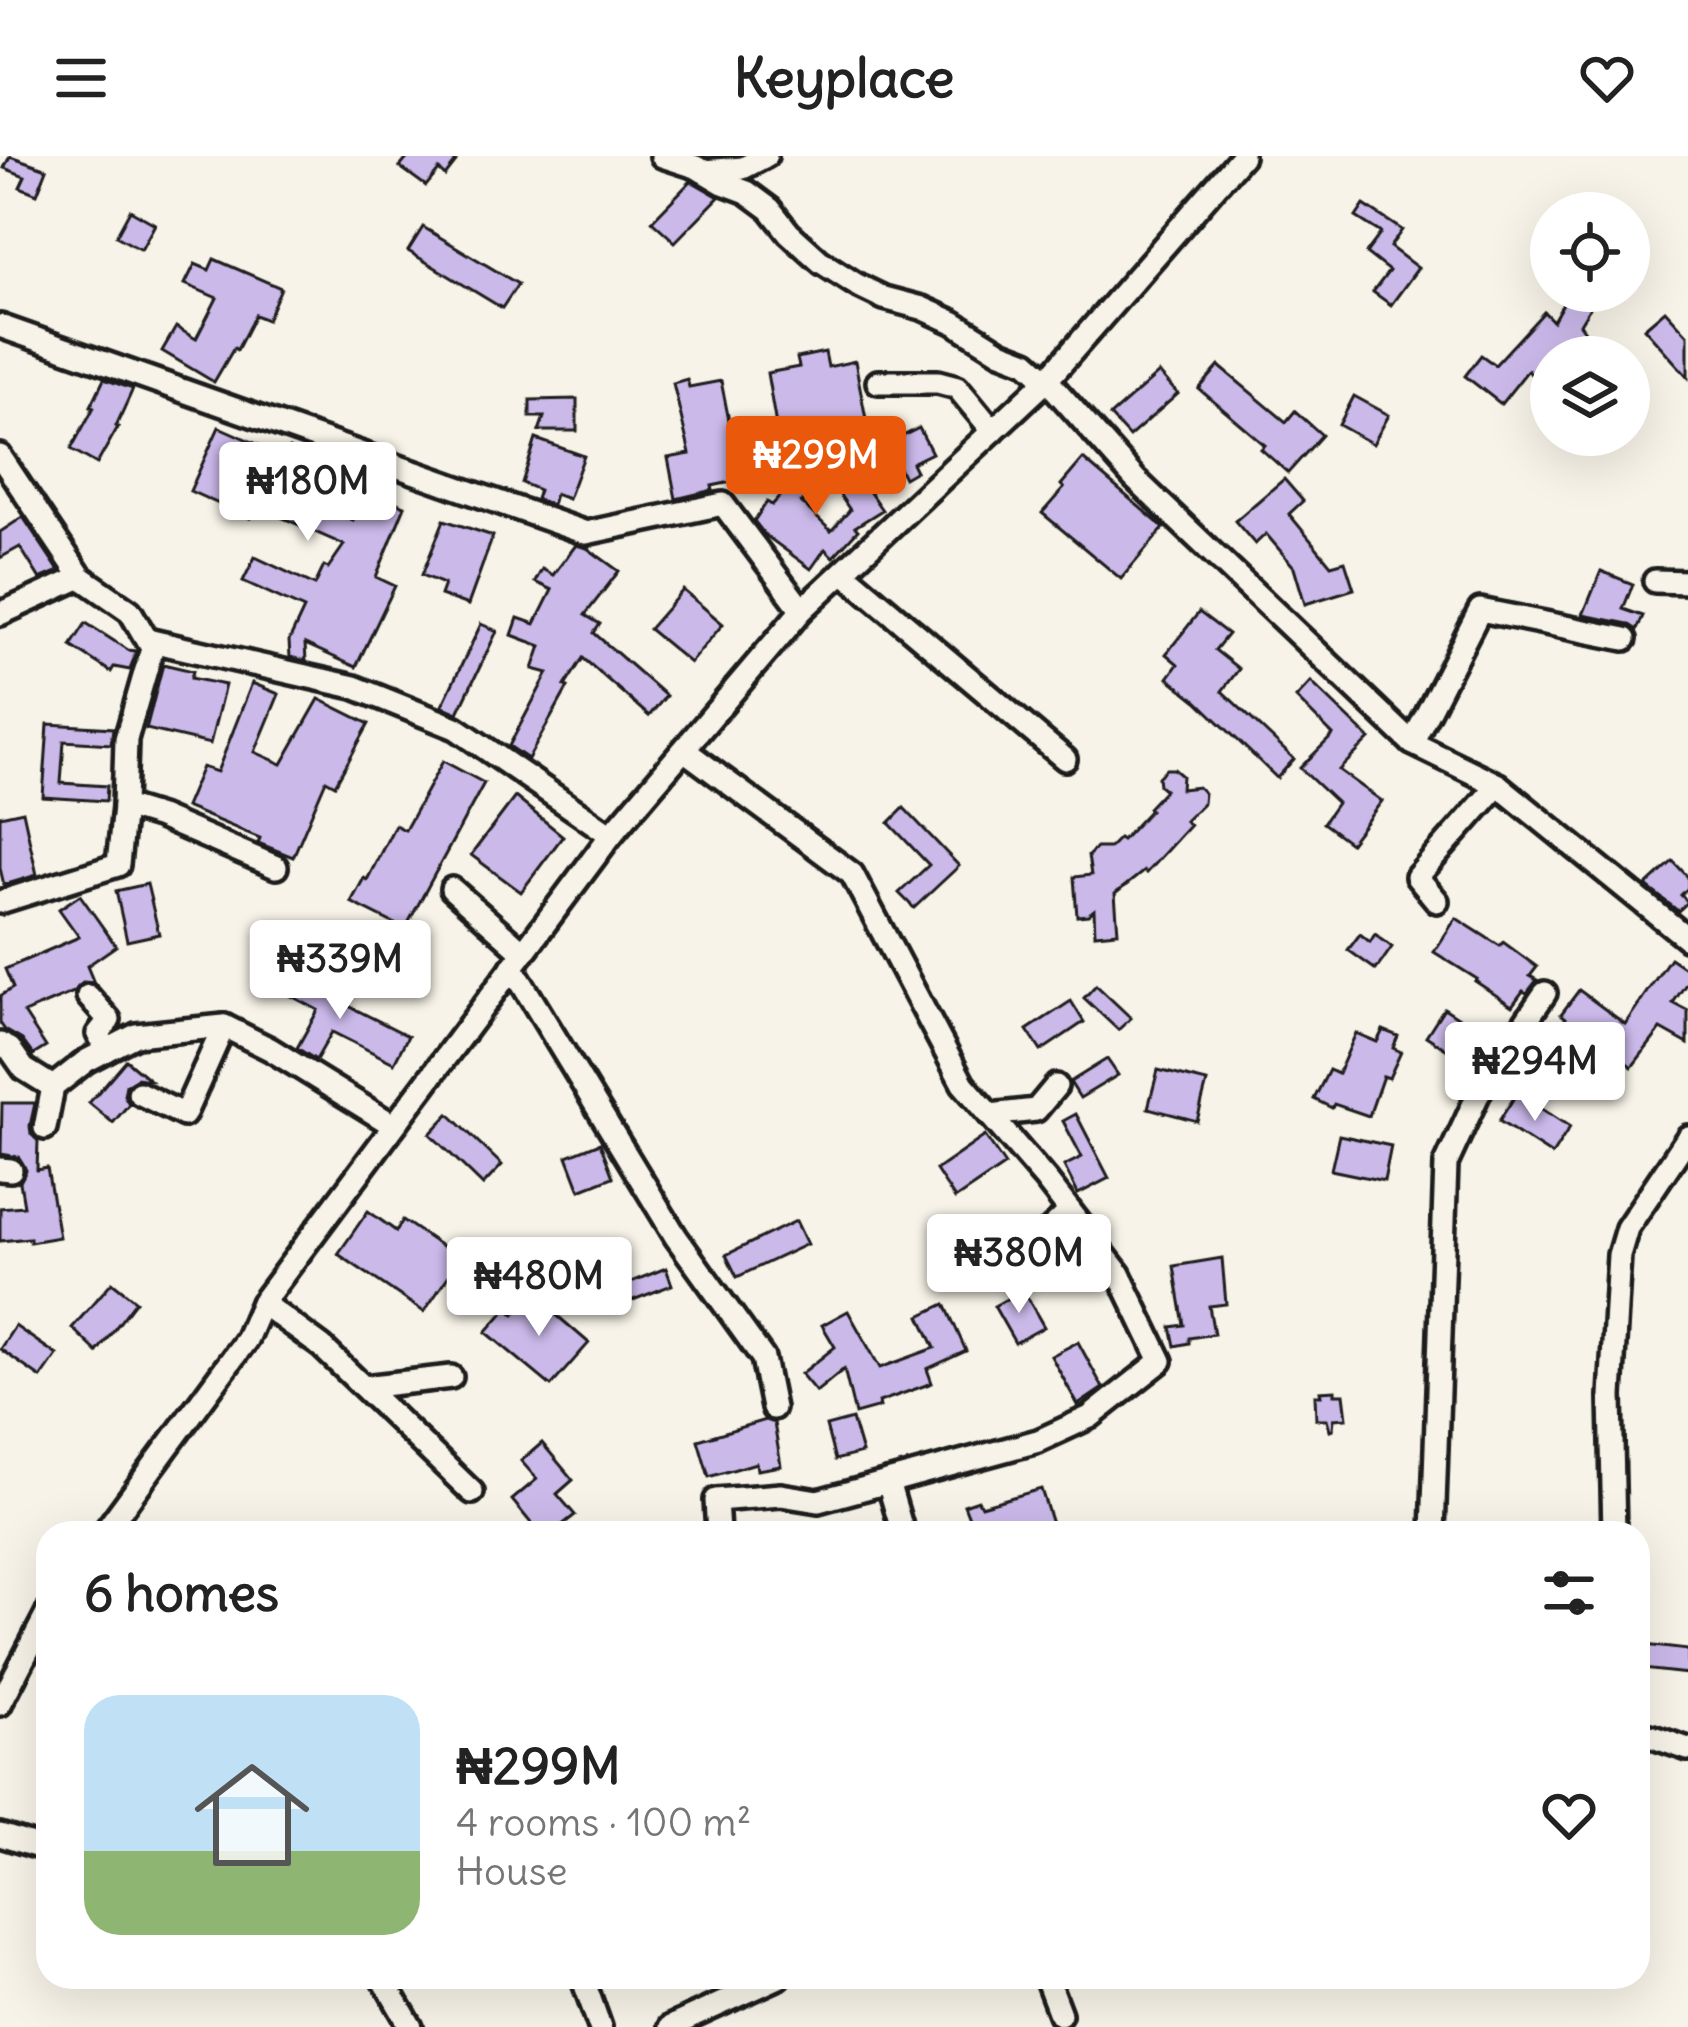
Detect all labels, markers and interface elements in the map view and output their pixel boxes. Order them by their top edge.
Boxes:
text: Keyplace [734,44,954,112]
icon: menu [48,45,114,111]
icon: heart [1574,45,1640,111]
map controls [1530,192,1650,456]
button: locate [1530,192,1650,312]
button: layers [1530,336,1650,456]
pin: ₦299M [732,416,900,518]
text: ₦299M [753,430,879,479]
pin: ₦180M [224,442,392,544]
text: ₦180M [246,456,370,505]
pin: ₦339M [256,920,424,1022]
text: ₦339M [277,934,403,983]
pin: ₦294M [1451,1022,1619,1124]
text: ₦294M [1472,1036,1598,1085]
pin: ₦380M [935,1214,1103,1316]
text: ₦380M [954,1228,1084,1277]
pin: ₦480M [455,1237,623,1339]
text: ₦480M [474,1251,604,1300]
icon: filters [1536,1560,1602,1626]
text: 6 homes [84,1561,279,1625]
text: ₦299M [456,1734,621,1798]
icon: home [180,1743,324,1887]
icon: heart [1536,1782,1602,1848]
text: 4 rooms · 100 m² [456,1798,751,1847]
text: House [456,1847,567,1896]

